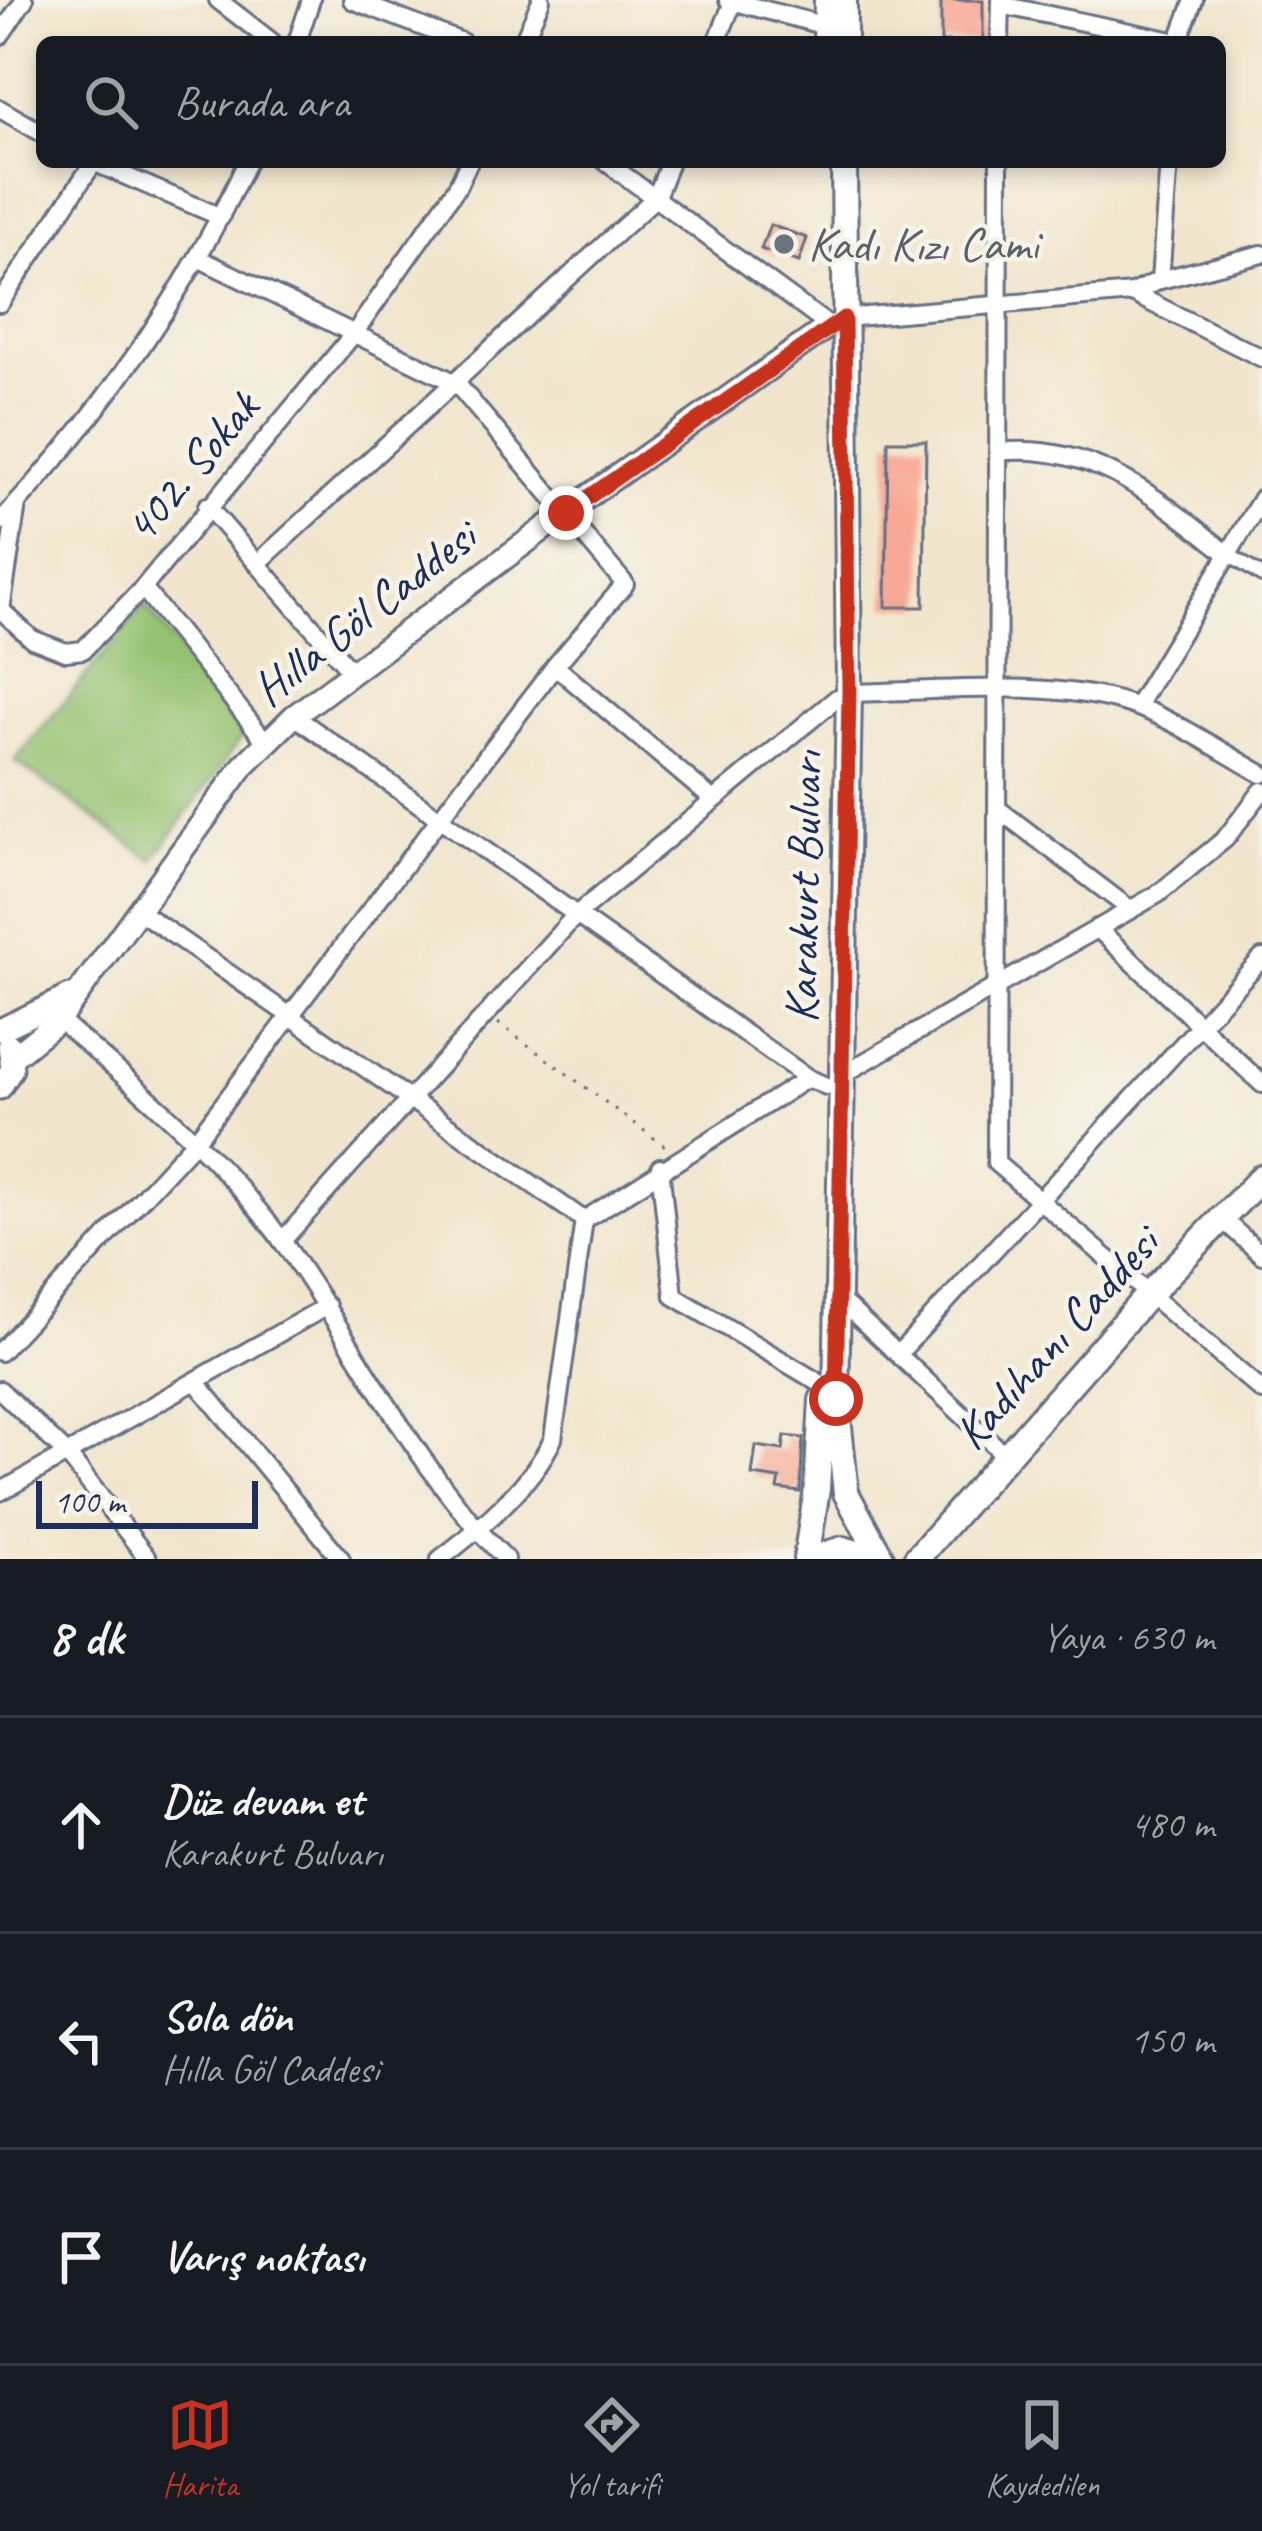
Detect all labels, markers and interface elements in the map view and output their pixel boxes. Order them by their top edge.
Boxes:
search box [36,36,1226,168]
icon: search [78,69,144,135]
text: Burada ara [174,74,349,131]
place label: Kadı Kızı Cami [808,214,1044,274]
marker: Kadı Kızı Cami [771,231,797,257]
street label: 402. Sokak [110,376,274,555]
route end [539,486,593,540]
street label: Hılla Göl Caddesi [240,503,492,719]
street label: Karakurt Bulvarı [771,749,835,1023]
street label: Kadıhanı Caddesi [941,1210,1176,1462]
route start [809,1372,863,1426]
scale bar [36,1475,258,1528]
text: 100 m [54,1481,125,1523]
text: 8 dk [48,1605,123,1669]
text: Yaya · 630 m [1042,1613,1214,1662]
text: Düz devam et [162,1772,363,1829]
icon: ahead [48,1792,114,1858]
text: 480 m [1130,1800,1214,1849]
text: Karakurt Bulvarı [162,1829,383,1878]
text: Sola dön [162,1988,292,2045]
icon: left [48,2008,114,2074]
text: 150 m [1130,2016,1214,2065]
text: Hılla Göl Caddesi [162,2045,379,2094]
icon: arrive [48,2224,114,2290]
text: Varış noktası [162,2228,364,2285]
tab: Harita [163,2392,238,2506]
tab: Yol tarifi [563,2392,660,2506]
tab: Kaydedilen [985,2392,1099,2506]

